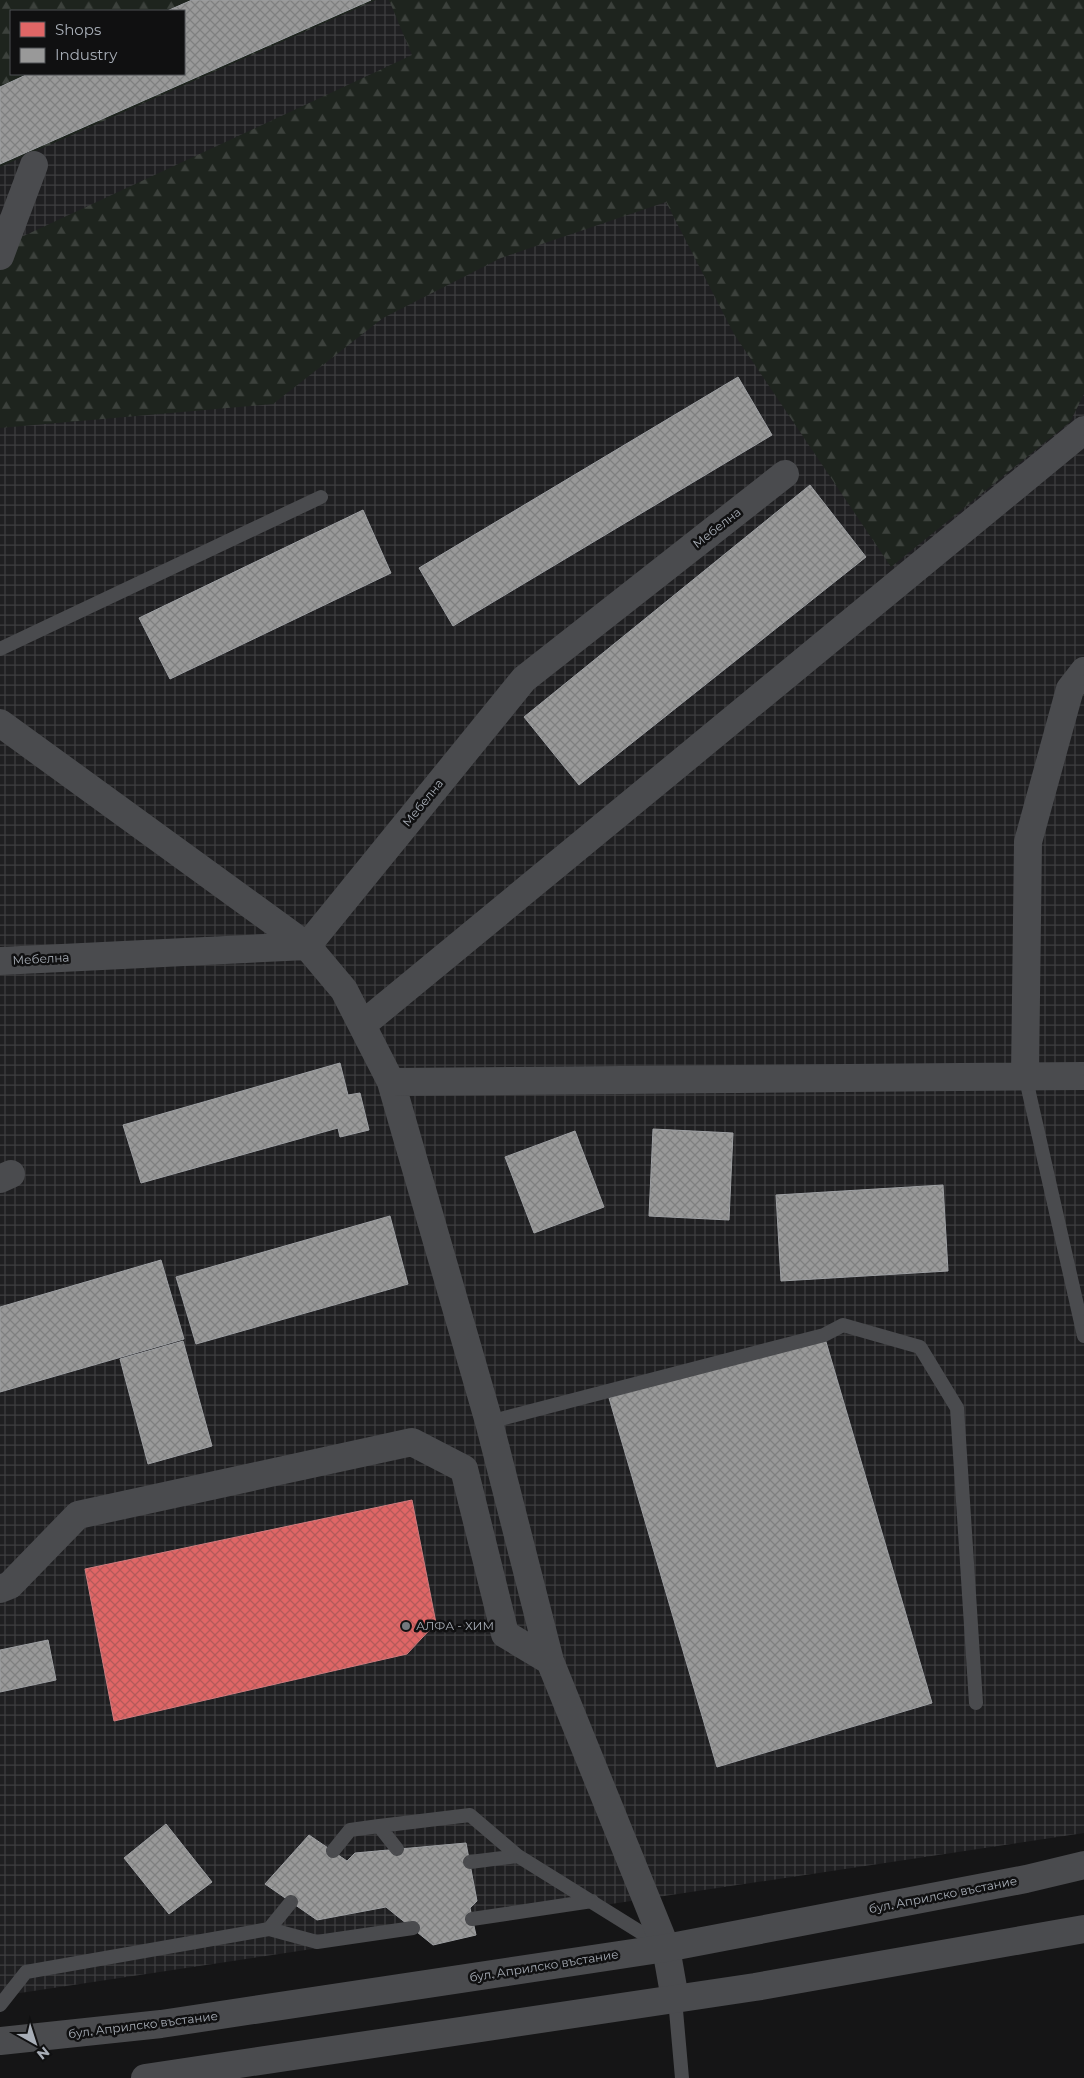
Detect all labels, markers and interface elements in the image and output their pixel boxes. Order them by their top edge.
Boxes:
legend [10,10,185,75]
text: Shops [55,20,101,39]
text: Industry [55,45,118,64]
street label: Мебелна [690,504,744,551]
street label: Мебелна [399,776,446,829]
street label: Мебелна [12,950,70,967]
place label: АЛФА - ХИМ [416,1618,494,1633]
marker: АЛФА - ХИМ [400,1620,412,1632]
street label: бул. Априлско въстание [868,1873,1018,1916]
street label: бул. Априлско въстание [468,1946,619,1985]
street label: бул. Априлско въстание [67,2008,219,2041]
north arrow [10,2018,60,2068]
text: N [33,2043,53,2064]

